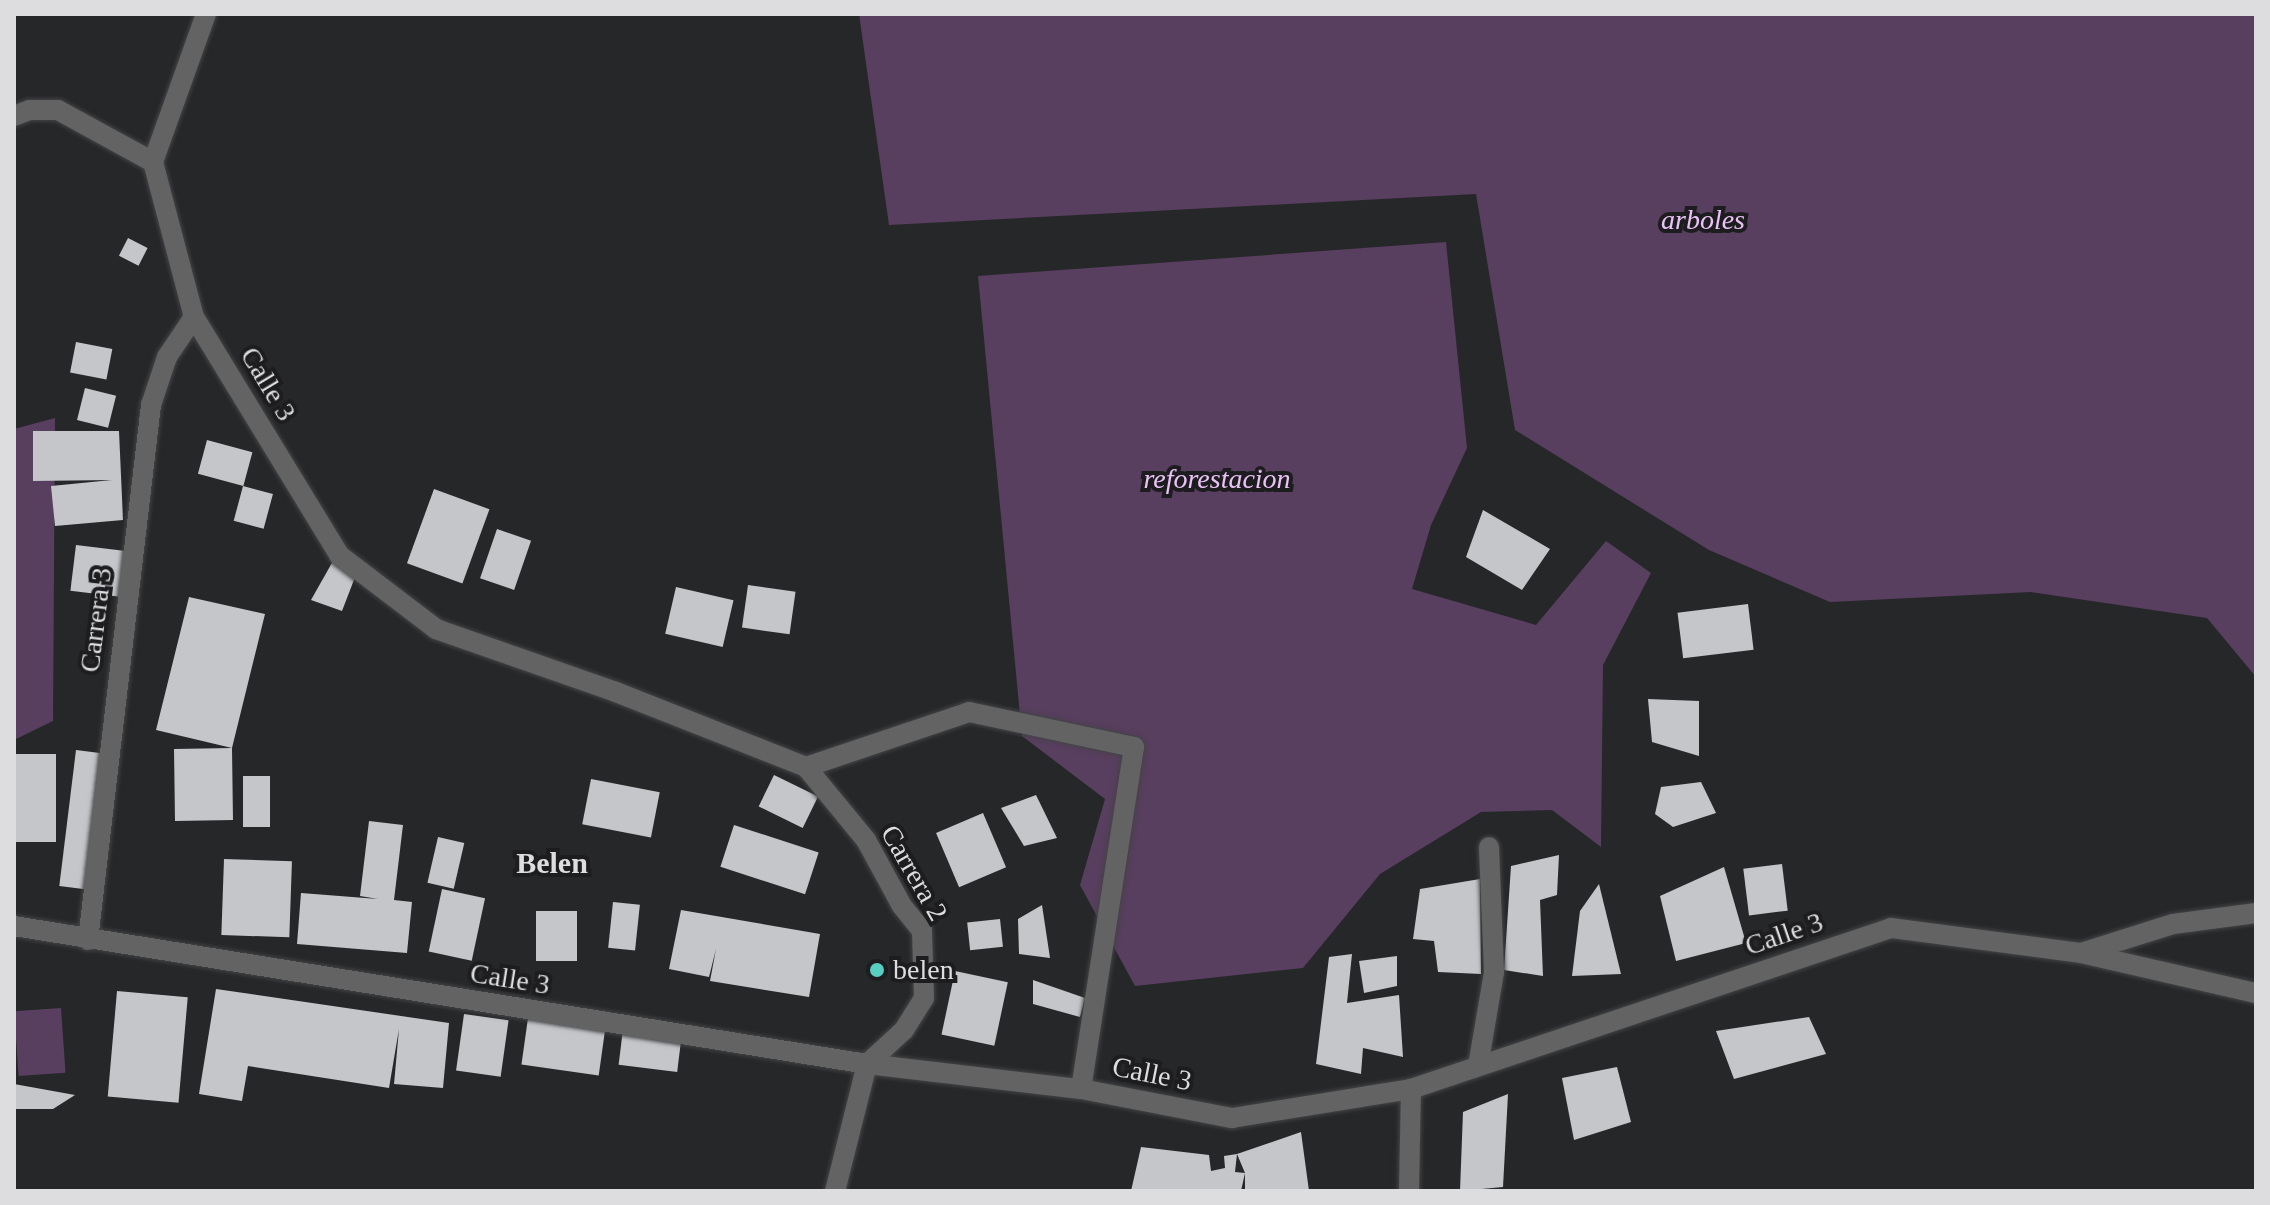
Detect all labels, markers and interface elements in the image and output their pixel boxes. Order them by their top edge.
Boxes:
park label: arboles [1661,203,1745,237]
street label: Calle 3 [233,341,303,427]
park label: reforestacion [1143,462,1291,496]
street label: Carrera 3 [73,566,119,674]
street label: Carrera 2 [873,819,955,927]
district label: Belen [516,845,588,881]
street label: Calle 3 [1741,905,1827,963]
place label: belen [893,953,954,987]
street label: Calle 3 [468,956,552,1002]
marker: belen [868,961,886,979]
street label: Calle 3 [1109,1050,1195,1098]

